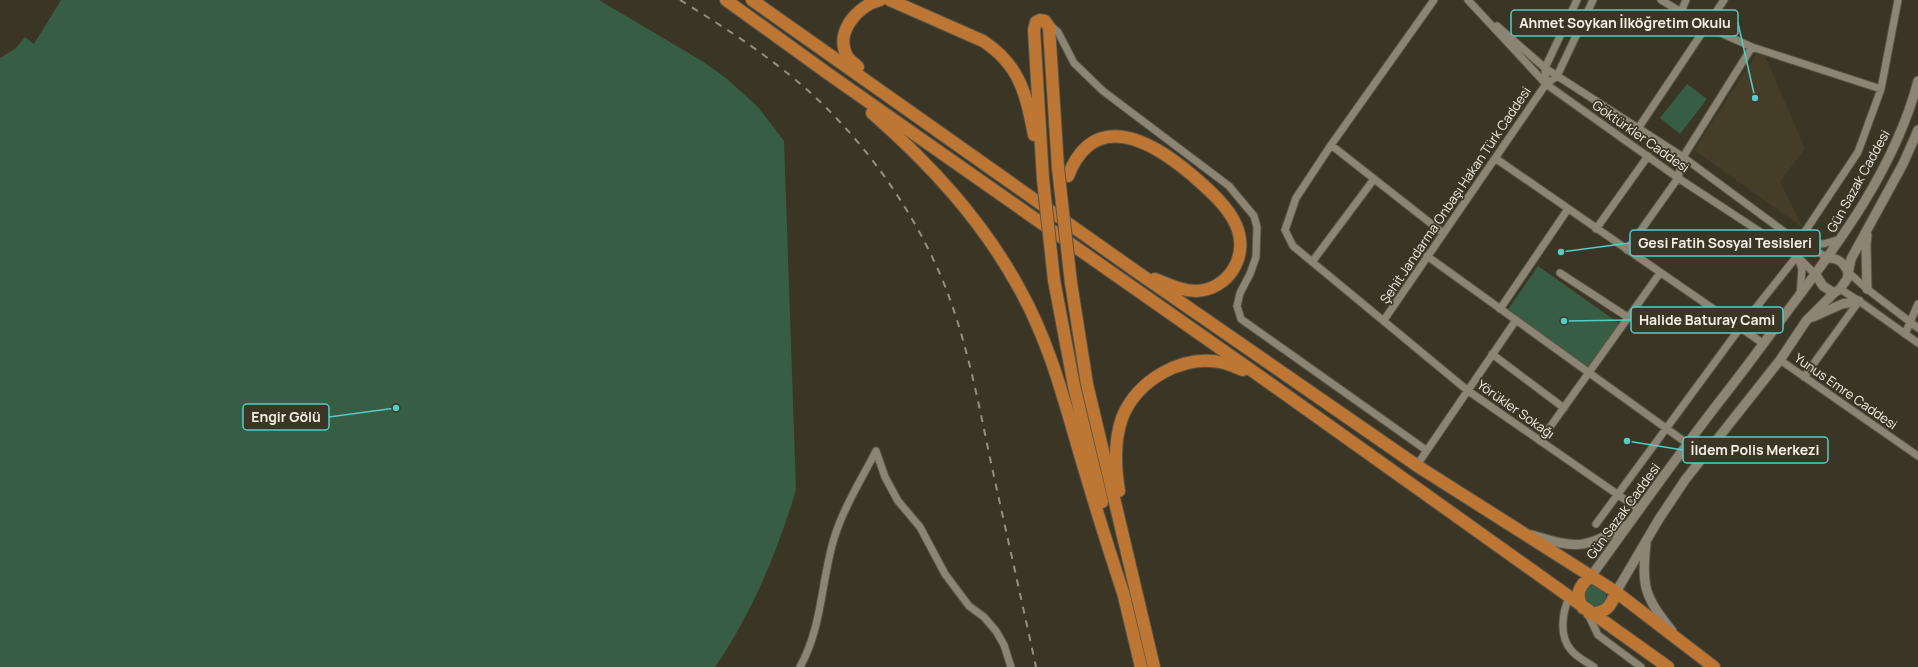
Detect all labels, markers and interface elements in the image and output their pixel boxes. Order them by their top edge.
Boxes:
callout: Ahmet Soykan İlköğretim Okulu [1511,10,1738,36]
text: Ahmet Soykan İlköğretim Okulu [1519,13,1731,32]
street label: Şehit Jandarma Onbaşı Hakan Türk Caddesi [1375,83,1535,307]
street label: Göktürkler Caddesi [1589,96,1693,176]
street label: Gün Sazak Caddesi [1822,127,1894,235]
callout: Gesi Fatih Sosyal Tesisleri [1630,230,1820,256]
text: Gesi Fatih Sosyal Tesisleri [1638,233,1812,252]
callout: Halide Baturay Cami [1631,307,1783,333]
text: Halide Baturay Cami [1639,310,1775,329]
street label: Yunus Emre Caddesi [1791,349,1901,433]
street label: Yörükler Sokağı [1474,376,1558,442]
callout: Engir Gölü [243,404,329,430]
text: Engir Gölü [251,407,321,426]
callout: İldem Polis Merkezi [1683,437,1828,463]
text: İldem Polis Merkezi [1690,440,1820,459]
street label: Gün Sazak Caddesi [1582,459,1664,563]

